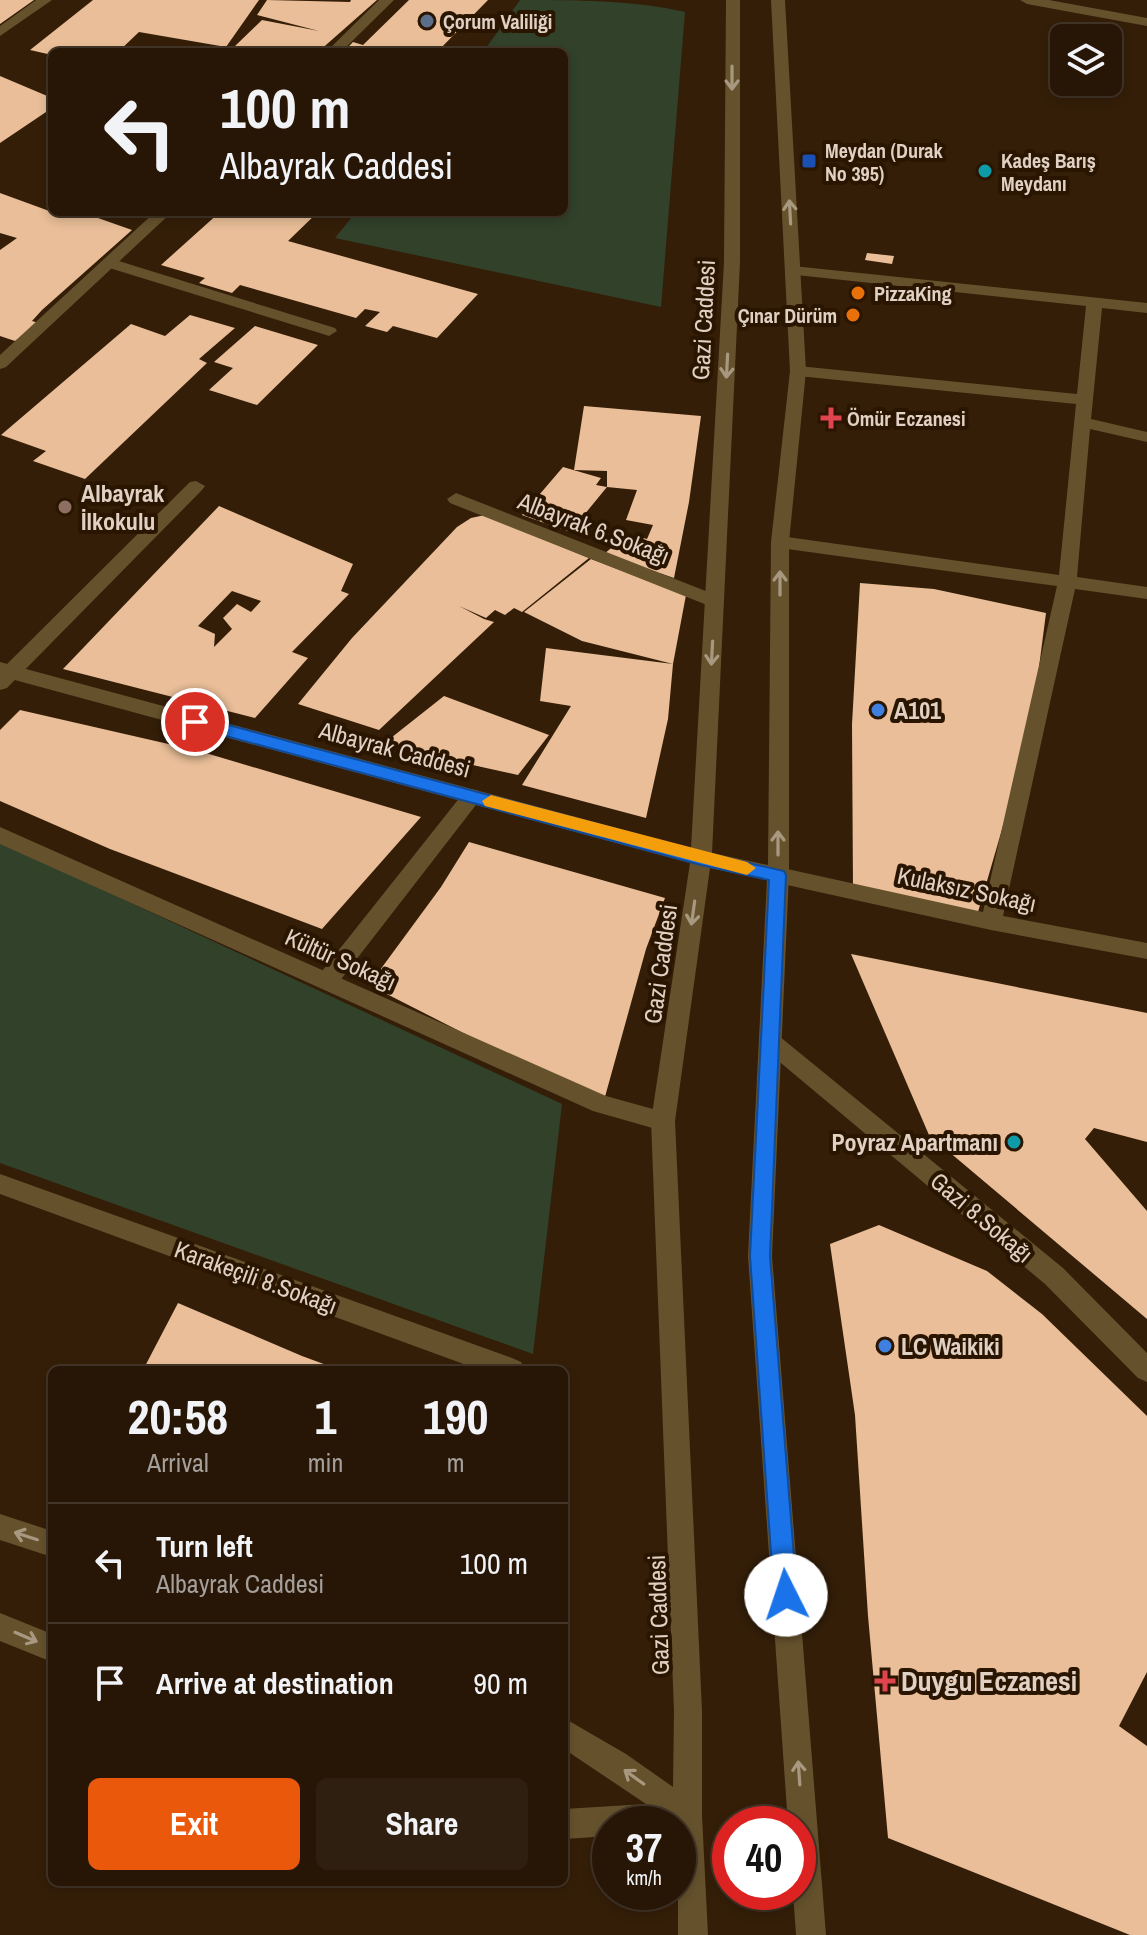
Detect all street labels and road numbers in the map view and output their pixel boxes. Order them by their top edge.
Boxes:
street label: Gazi Caddesi [684,259,722,381]
street label: Albayrak 6.Sokağı [513,484,674,572]
street label: Albayrak Caddesi [315,713,474,785]
street label: Kulaksız Sokağı [895,859,1039,919]
street label: Gazi Caddesi [636,902,684,1026]
street label: Kültür Sokağı [281,920,401,998]
street label: Gazi 8.Sokağı [924,1165,1040,1269]
street label: Karakeçili 8.Sokağı [170,1233,342,1321]
street label: Gazi Caddesi [640,1554,676,1676]

